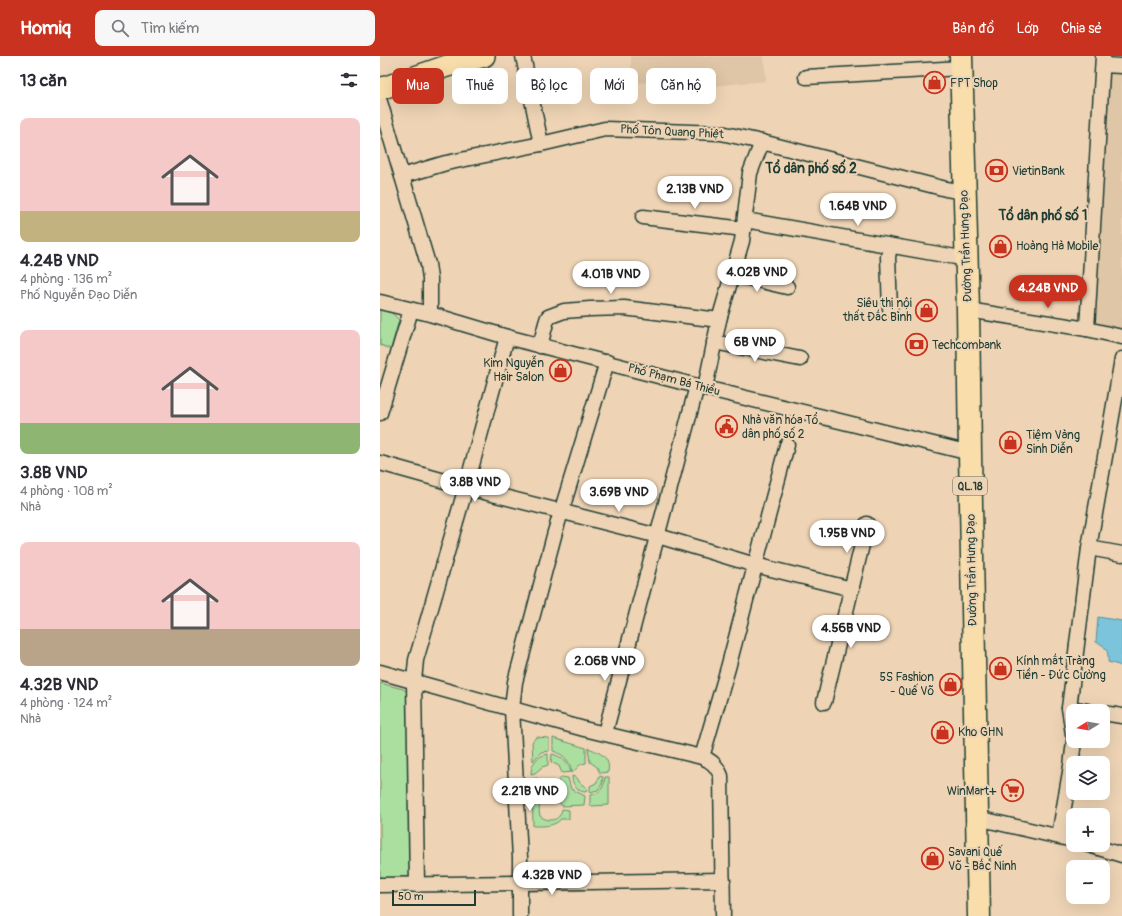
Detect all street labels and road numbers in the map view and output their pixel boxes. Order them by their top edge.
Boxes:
street label: Phố Tôn Quang Phiệt [620,121,724,142]
street label: Đường Trần Hưng Đạo [955,189,975,303]
street label: Phố Phạm Bá Thiều [626,360,722,400]
road number: QL.18 [953,477,987,495]
street label: Đường Trần Hưng Đạo [962,513,980,626]

